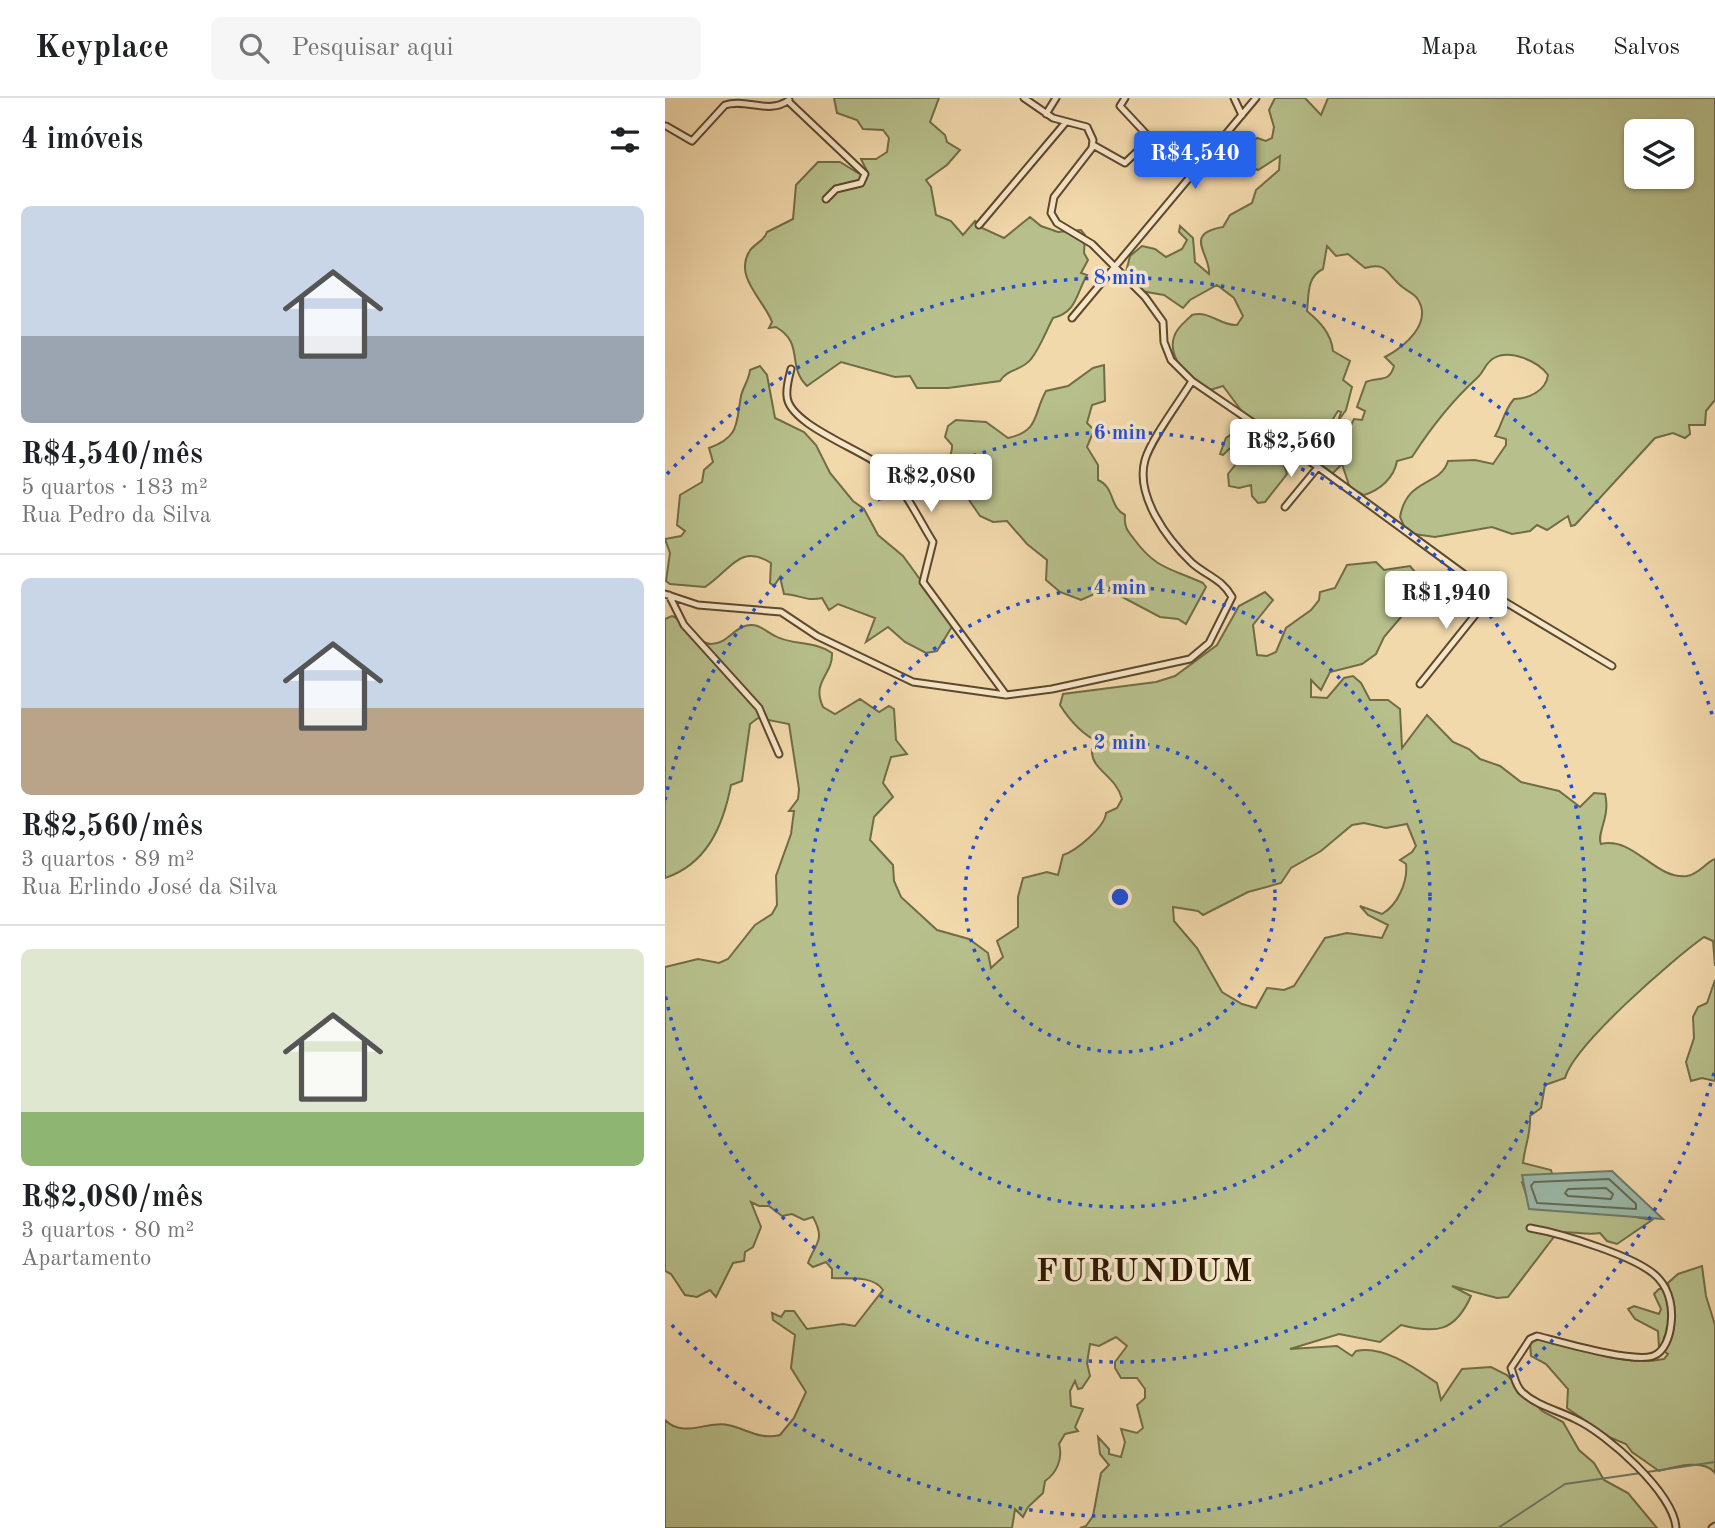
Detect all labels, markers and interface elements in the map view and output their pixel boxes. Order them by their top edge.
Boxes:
search box [211,17,701,80]
icon: search [235,29,273,67]
text: Keyplace [35,32,169,65]
text: Pesquisar aqui [291,35,454,61]
text: Mapa [1421,36,1477,60]
text: Rotas [1515,36,1575,60]
text: Salvos [1613,36,1680,60]
map controls [1624,119,1694,189]
button: layers [1624,119,1694,189]
icon: filters [606,121,644,159]
text: 4 imóveis [21,125,143,155]
pin: R$4,540 [1130,132,1260,191]
text: R$4,540 [1150,142,1240,165]
icon: home [270,251,396,377]
text: 8 min [1094,268,1146,289]
pin: R$2,560 [1226,420,1356,479]
text: 6 min [1094,423,1146,444]
text: R$2,560 [1246,430,1336,453]
text: R$4,540/mês [21,440,203,470]
pin: R$2,080 [866,454,996,514]
text: R$2,080 [886,465,976,488]
text: 5 quartos · 183 m² [21,476,208,499]
text: Rua Pedro da Silva [21,504,211,527]
pin: R$1,940 [1381,572,1511,631]
text: 4 min [1094,578,1146,599]
text: R$1,940 [1401,582,1491,605]
icon: home [270,623,396,749]
text: 2 min [1094,733,1146,754]
text: R$2,560/mês [21,812,203,842]
text: 3 quartos · 89 m² [21,848,194,871]
text: Rua Erlindo José da Silva [21,876,278,899]
centre of rings [1108,885,1132,909]
icon: home [270,994,396,1120]
text: R$2,080/mês [21,1183,203,1213]
text: 3 quartos · 80 m² [21,1219,194,1242]
text: Apartamento [21,1247,151,1270]
district label: FURUNDUM [1036,1256,1254,1289]

